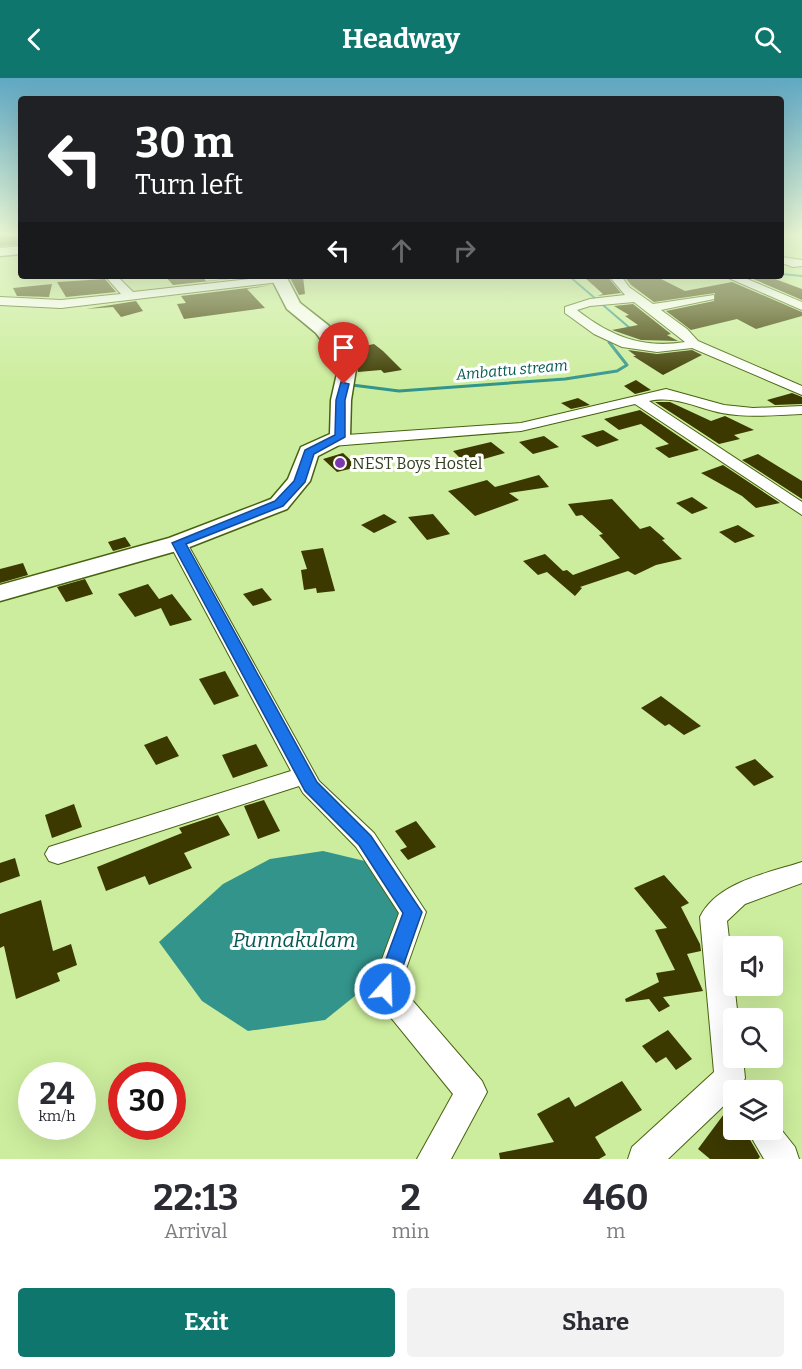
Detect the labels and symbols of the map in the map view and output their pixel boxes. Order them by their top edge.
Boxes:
pin [318,322,369,384]
water label: Ambattu stream [455,356,568,384]
place label: NEST Boys Hostel [352,454,483,473]
marker: NEST Boys Hostel [333,456,347,470]
water label: Punnakulam [232,927,356,953]
position arrow [353,957,417,1021]
speed limit sign: 30 [108,1062,186,1140]

